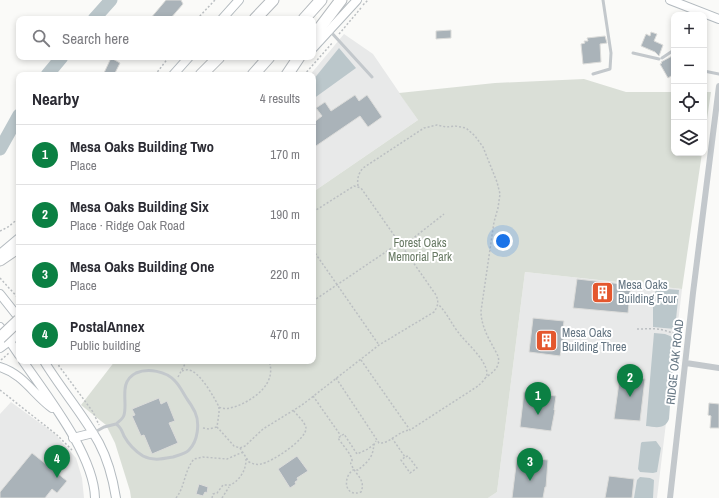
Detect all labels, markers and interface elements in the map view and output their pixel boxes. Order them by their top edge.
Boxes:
map controls [671,12,707,156]
button: + [671,12,707,48]
search box [16,16,316,60]
icon: search [30,27,52,49]
text: Search here [62,28,129,49]
button: − [671,48,707,84]
button: locate [671,84,707,120]
text: Nearby [32,87,79,110]
text: 4 results [260,90,300,107]
button: layers [671,120,707,156]
text: Mesa Oaks Building Two [70,136,214,157]
text: 1 [42,146,48,163]
text: 170 m [270,146,300,163]
text: Place [70,157,97,174]
text: Mesa Oaks Building Six [70,196,209,217]
text: 2 [42,206,48,223]
text: 190 m [270,206,300,223]
text: Place · Ridge Oak Road [70,217,185,234]
your location [493,231,513,251]
park label: Forest Oaks Memorial Park [388,235,452,265]
text: Mesa Oaks Building One [70,256,214,277]
text: 3 [42,266,48,283]
text: 220 m [270,266,300,283]
text: Place [70,277,97,294]
place label: Mesa Oaks Building Four [618,277,677,307]
building icon: Mesa Oaks Building Four [590,279,616,305]
text: PostalAnnex [70,316,145,337]
street label: RIDGE OAK ROAD [663,318,687,406]
place label: Mesa Oaks Building Three [562,325,626,355]
text: 4 [42,326,48,343]
text: 470 m [270,326,300,343]
building icon: Mesa Oaks Building Three [534,327,560,353]
text: Public building [70,337,141,354]
pin: 2 [617,364,643,397]
pin: 1 [525,382,551,415]
pin: 4 [44,445,70,478]
pin: 3 [517,448,543,481]

